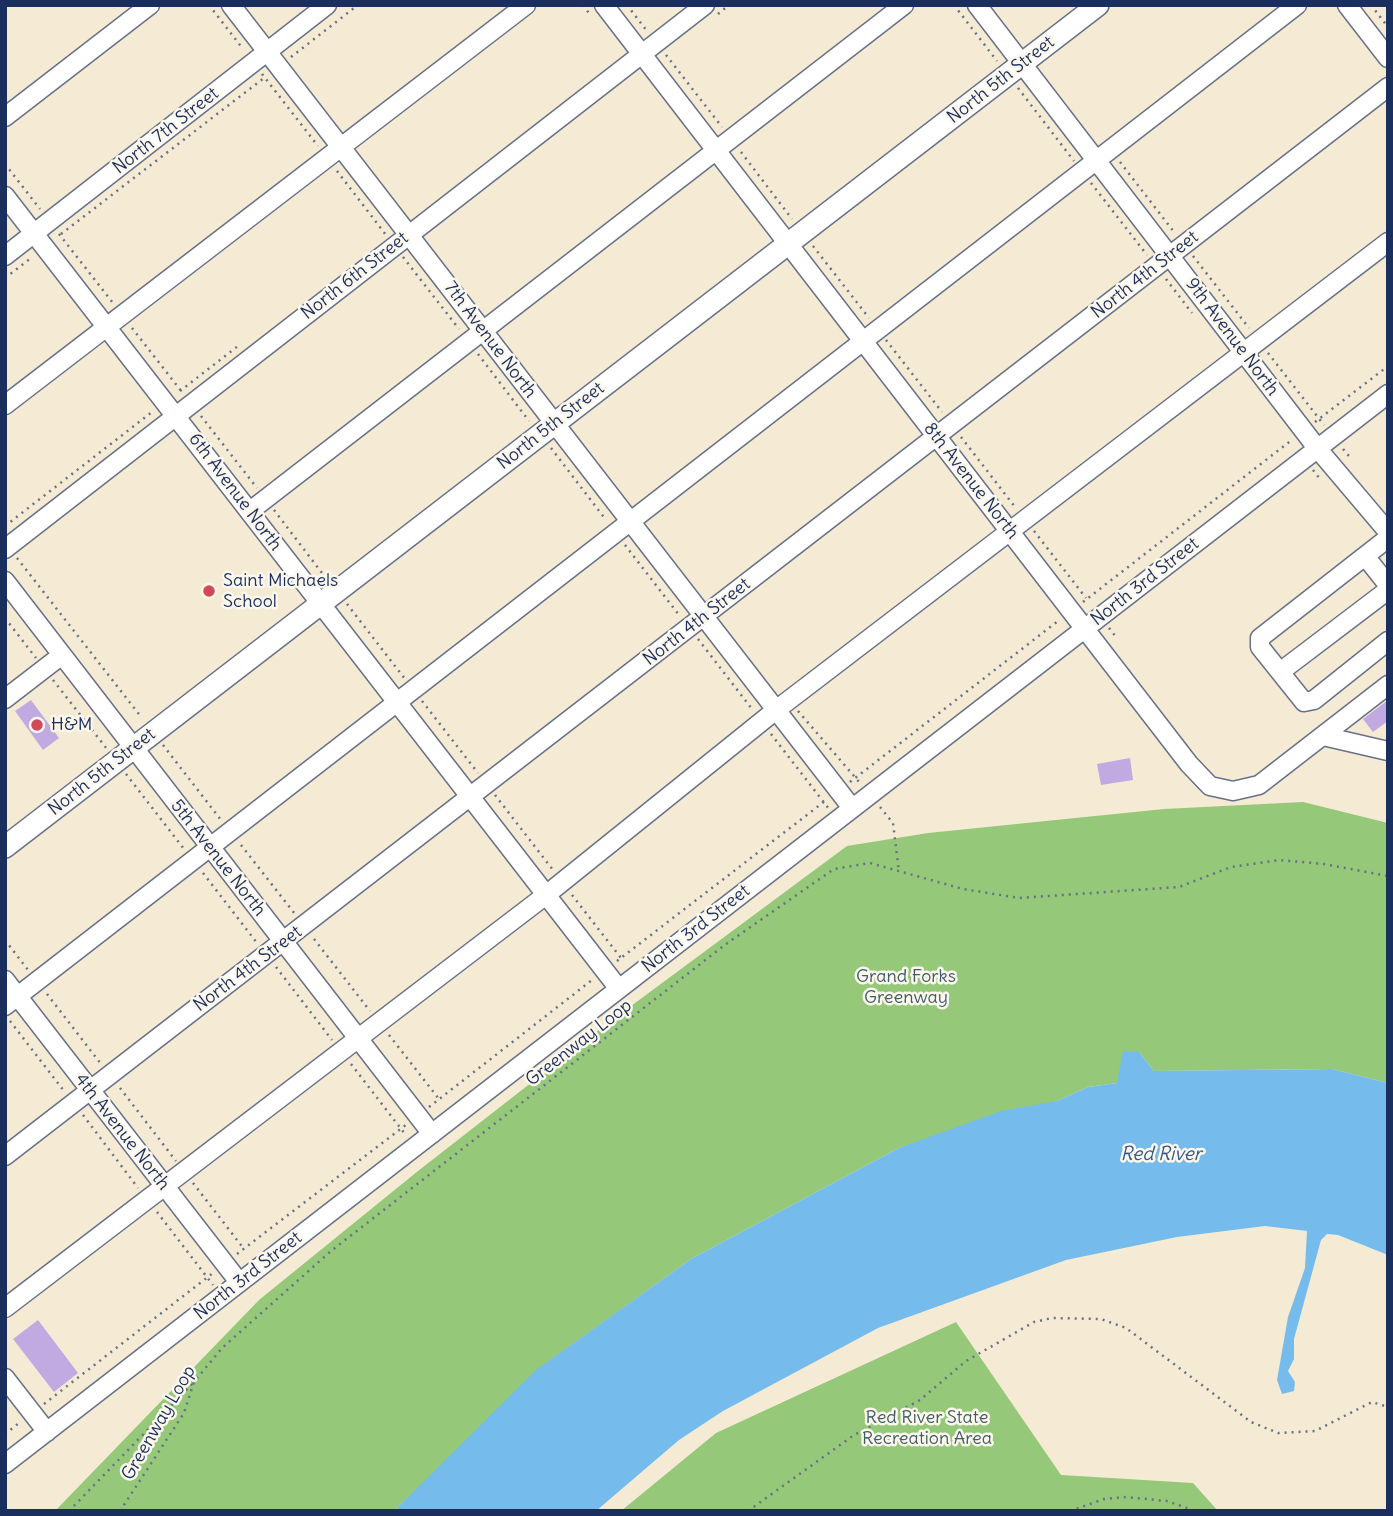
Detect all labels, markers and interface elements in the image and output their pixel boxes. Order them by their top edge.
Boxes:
street label: North 5th Street [943,32,1059,128]
street label: North 7th Street [109,83,223,179]
street label: North 4th Street [1087,227,1203,323]
street label: North 6th Street [297,228,413,324]
street label: 9th Avenue North [1181,274,1283,400]
street label: 7th Avenue North [439,277,541,403]
street label: North 5th Street [493,378,609,474]
street label: 8th Avenue North [919,418,1023,544]
street label: 6th Avenue North [184,429,286,555]
street label: North 3rd Street [1087,533,1203,631]
place label: Saint Michaels School [223,570,338,612]
street label: North 4th Street [639,574,755,670]
marker: Saint Michaels School [201,583,217,599]
place label: H&M [51,714,92,736]
marker: H&M [29,717,45,733]
street label: North 5th Street [44,724,160,820]
street label: 5th Avenue North [166,795,270,921]
street label: North 3rd Street [638,880,754,978]
street label: North 4th Street [190,921,306,1017]
park label: Grand Forks Greenway [856,966,956,1009]
street label: Greenway Loop [522,995,636,1091]
street label: 4th Avenue North [70,1069,174,1195]
water label: Red River [1120,1144,1202,1166]
street label: North 3rd Street [190,1227,306,1325]
street label: Greenway Loop [118,1362,200,1484]
park label: Red River State Recreation Area [862,1407,992,1450]

